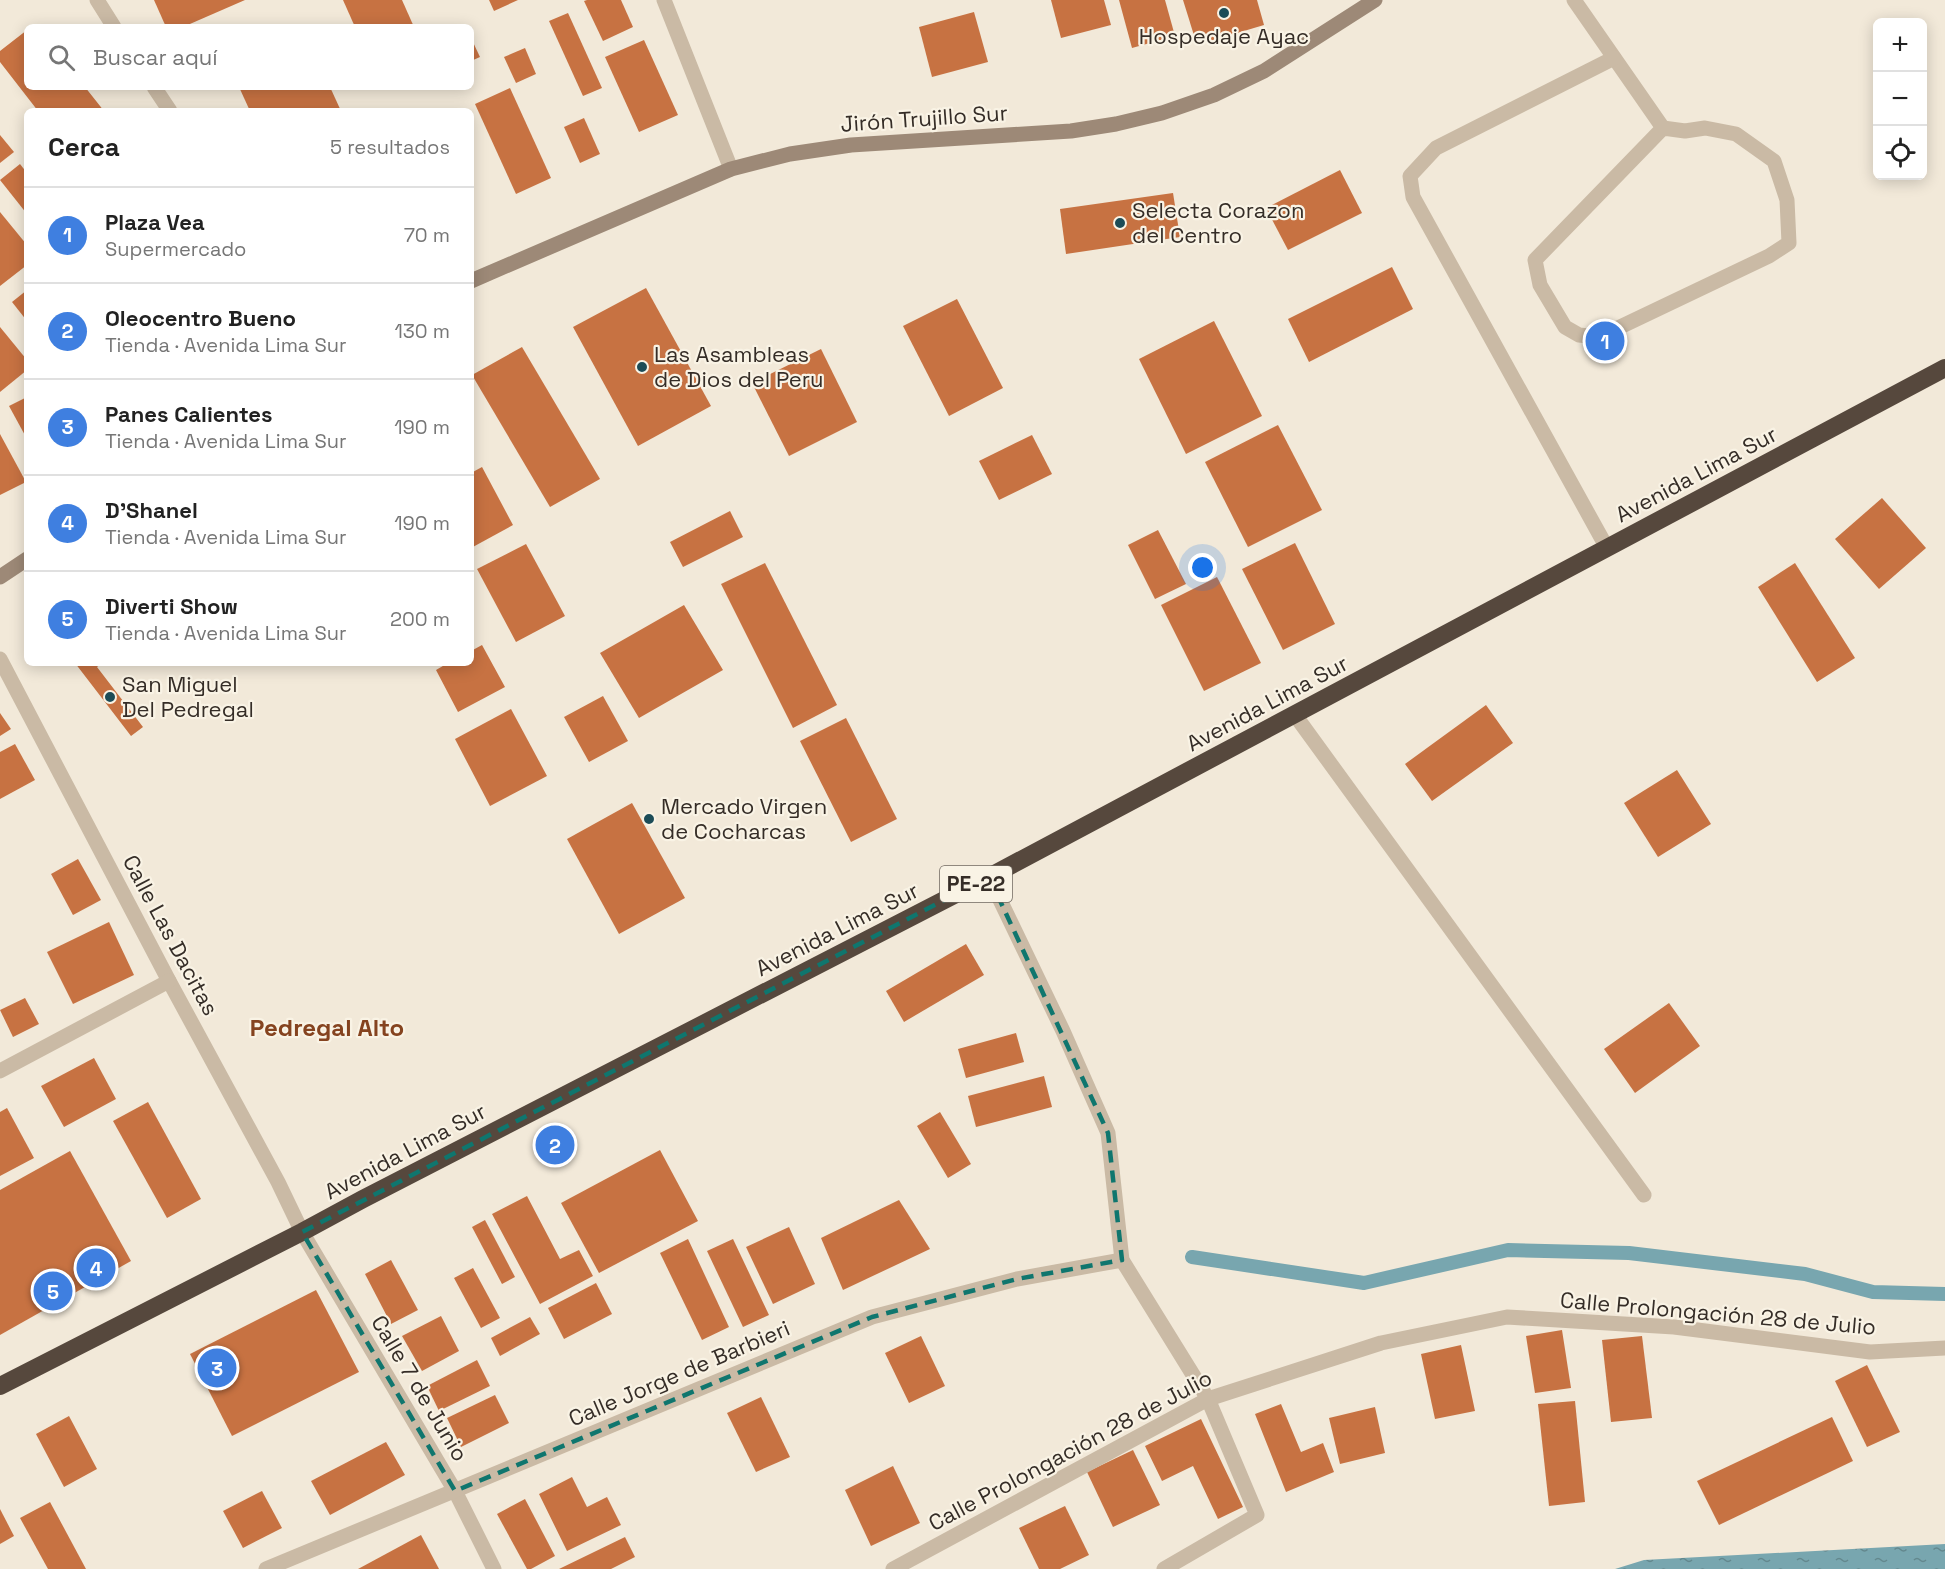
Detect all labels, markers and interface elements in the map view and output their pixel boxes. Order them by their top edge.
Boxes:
marker: Hospedaje Ayac [1217,6,1231,20]
map controls [1873,18,1927,180]
button: + [1873,18,1927,72]
place label: Hospedaje Ayac [1139,22,1309,50]
search box [24,24,474,90]
icon: search [45,41,78,74]
text: Buscar aquí [93,43,218,71]
button: − [1873,72,1927,126]
street label: Jirón Trujillo Sur [839,98,1009,138]
button: locate [1873,126,1927,180]
text: Cerca [48,130,120,164]
text: 5 resultados [330,134,450,160]
place label: Selecta Corazon del Centro [1132,196,1304,249]
text: Plaza Vea [105,208,205,236]
marker: Selecta Corazon del Centro [1113,216,1127,230]
text: 1 [63,222,72,248]
text: 70 m [404,222,450,248]
text: Supermercado [105,236,246,262]
text: Oleocentro Bueno [105,304,296,332]
text: 2 [62,318,73,344]
text: 130 m [394,318,450,344]
pin: 1 [1586,318,1624,364]
text: Tienda · Avenida Lima Sur [105,332,347,358]
place label: Las Asambleas de Dios del Peru [654,340,824,393]
marker: Las Asambleas de Dios del Peru [635,360,649,374]
text: Panes Calientes [105,400,273,428]
text: 3 [61,414,74,440]
text: 190 m [394,414,450,440]
street label: Avenida Lima Sur [1610,420,1782,528]
text: Tienda · Avenida Lima Sur [105,428,347,454]
text: D'Shanel [105,496,198,524]
text: 4 [61,510,74,536]
text: 190 m [394,510,450,536]
text: Tienda · Avenida Lima Sur [105,524,347,550]
your location [1188,553,1217,582]
text: Diverti Show [105,592,238,620]
text: 5 [62,606,74,632]
text: 200 m [390,606,450,632]
text: Tienda · Avenida Lima Sur [105,620,347,646]
street label: Avenida Lima Sur [1181,649,1353,757]
place label: San Miguel Del Pedregal [122,670,254,723]
marker: San Miguel Del Pedregal [103,690,117,704]
place label: Mercado Virgen de Cocharcas [661,792,827,845]
marker: Mercado Virgen de Cocharcas [642,812,656,826]
street label: Calle Las Dacitas [117,850,225,1020]
road number: PE-22 [940,866,1012,902]
street label: Avenida Lima Sur [751,876,923,982]
district label: Pedregal Alto [250,1012,404,1043]
street label: Avenida Lima Sur [319,1097,491,1205]
pin: 2 [536,1122,574,1168]
pin: 4 [76,1246,116,1290]
pin: 5 [34,1268,72,1314]
street label: Calle Prolongación 28 de Julio [1559,1285,1877,1341]
street label: Calle 7 de Junio [365,1310,475,1466]
street label: Calle Jorge de Barbieri [564,1314,794,1432]
pin: 3 [198,1346,236,1390]
street label: Calle Prolongación 28 de Julio [923,1363,1217,1537]

